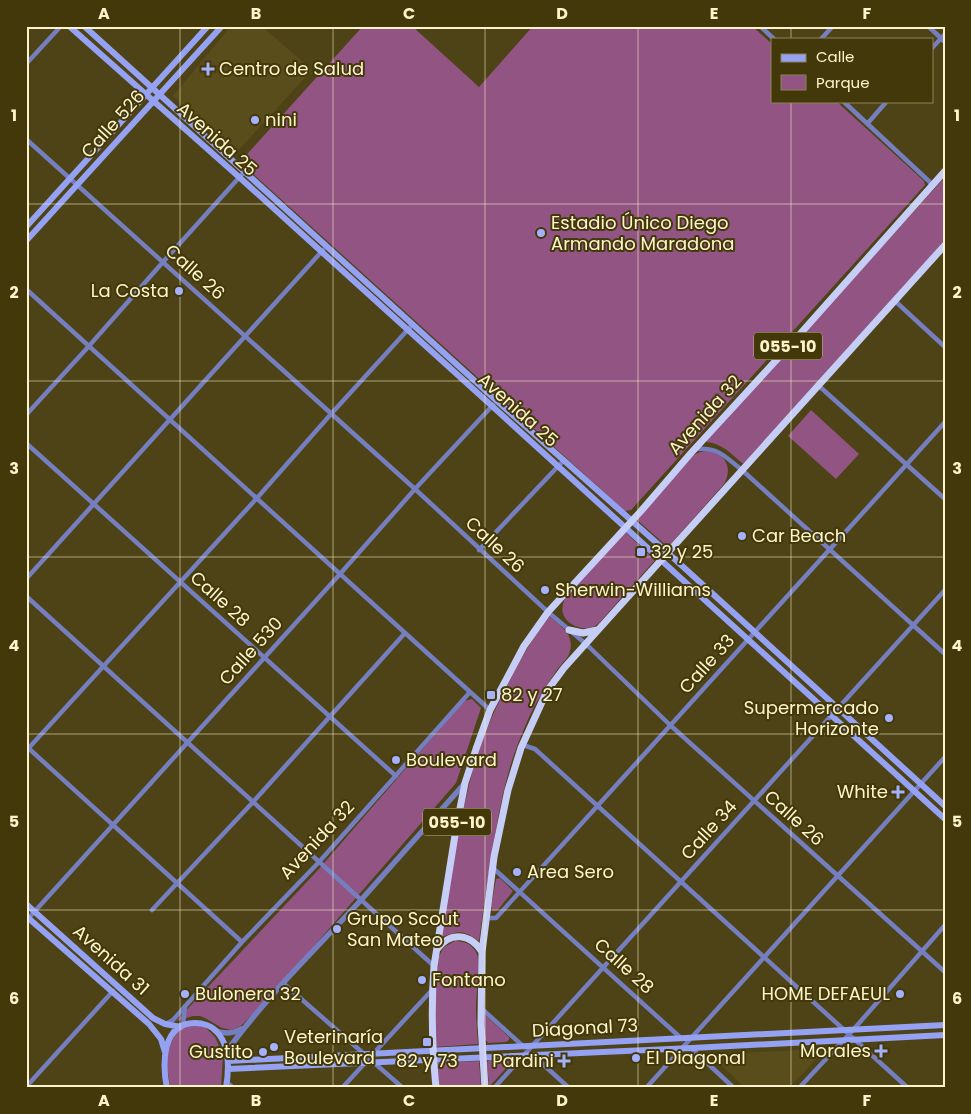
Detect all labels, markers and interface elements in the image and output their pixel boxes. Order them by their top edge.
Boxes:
text: A [98,2,110,25]
text: B [251,2,261,25]
text: C [403,2,415,25]
text: D [556,2,568,25]
text: E [710,2,718,25]
text: F [863,2,872,25]
legend [771,38,934,102]
text: Calle [816,46,854,67]
place label: Centro de Salud [219,56,364,81]
marker: Centro de Salud [201,62,215,76]
text: Parque [816,72,869,93]
street label: Calle 526 [75,84,150,163]
street label: Avenida 25 [172,96,263,181]
text: 1 [11,104,17,127]
text: 1 [954,104,960,127]
place label: nini [265,107,297,132]
marker: nini [249,114,261,126]
place label: Estadio Único Diego Armando Maradona [551,210,735,256]
marker: Estadio Único Diego Armando Maradona [535,227,547,239]
street label: Calle 26 [160,238,231,305]
place label: La Costa [91,278,169,303]
text: 2 [9,281,19,304]
text: 2 [952,281,962,304]
marker: La Costa [173,285,185,297]
road number: 055-10 [754,332,822,360]
street label: Avenida 25 [473,367,564,452]
street label: Avenida 32 [662,369,747,460]
text: 3 [9,457,19,480]
text: 3 [952,457,962,480]
street label: Calle 26 [460,511,530,579]
place label: Car Beach [752,523,846,548]
marker: Car Beach [736,530,748,542]
place label: 32 y 25 [651,539,713,564]
marker: 32 y 25 [635,546,647,558]
street label: Calle 28 [185,565,256,632]
place label: Sherwin-Williams [555,577,711,602]
marker: Sherwin-Williams [539,584,551,596]
street label: Calle 530 [213,611,288,690]
street label: Calle 33 [673,629,740,699]
text: 4 [9,634,20,657]
text: 4 [952,634,963,657]
place label: 82 y 27 [501,682,563,707]
marker: 82 y 27 [485,689,497,701]
place label: Supermercado Horizonte [744,695,879,741]
marker: Supermercado Horizonte [883,712,895,724]
place label: Boulevard [406,747,497,772]
marker: Boulevard [390,754,402,766]
place label: White [837,779,888,804]
street label: Calle 26 [759,784,830,851]
marker: White [892,786,904,798]
street label: Calle 34 [675,794,742,865]
street label: Avenida 32 [274,795,360,885]
road number: 055-10 [423,809,491,836]
text: 5 [9,810,19,833]
text: 5 [952,810,962,833]
place label: Area Sero [527,859,614,884]
marker: Area Sero [511,866,523,878]
place label: Grupo Scout San Mateo [347,906,459,952]
street label: Avenida 31 [68,919,155,1001]
marker: Grupo Scout San Mateo [331,923,343,935]
street label: Calle 28 [589,932,660,999]
place label: Fontano [432,967,506,992]
marker: Fontano [416,974,428,986]
place label: Bulonera 32 [195,981,301,1006]
place label: HOME DEFAEUL [762,981,890,1006]
text: 6 [9,987,19,1010]
text: 6 [952,987,962,1010]
marker: Bulonera 32 [179,988,191,1000]
marker: HOME DEFAEUL [894,988,906,1000]
street label: Diagonal 73 [531,1012,639,1043]
place label: Veterinaría Boulevard [284,1024,383,1070]
marker: 82 y 73 [421,1036,433,1048]
place label: Morales [800,1038,871,1063]
place label: Gustito [189,1039,253,1064]
marker: Veterinaría Boulevard [268,1041,280,1053]
place label: El Diagonal [646,1045,746,1070]
marker: Morales [875,1045,887,1057]
marker: Gustito [257,1046,269,1058]
place label: 82 y 73 [396,1048,458,1073]
place label: Pardini [492,1048,554,1073]
marker: El Diagonal [630,1052,642,1064]
marker: Pardini [558,1055,570,1067]
text: A [98,1089,110,1112]
text: B [251,1089,261,1112]
text: C [403,1089,415,1112]
text: D [556,1089,568,1112]
text: E [710,1089,718,1112]
text: F [863,1089,872,1112]

